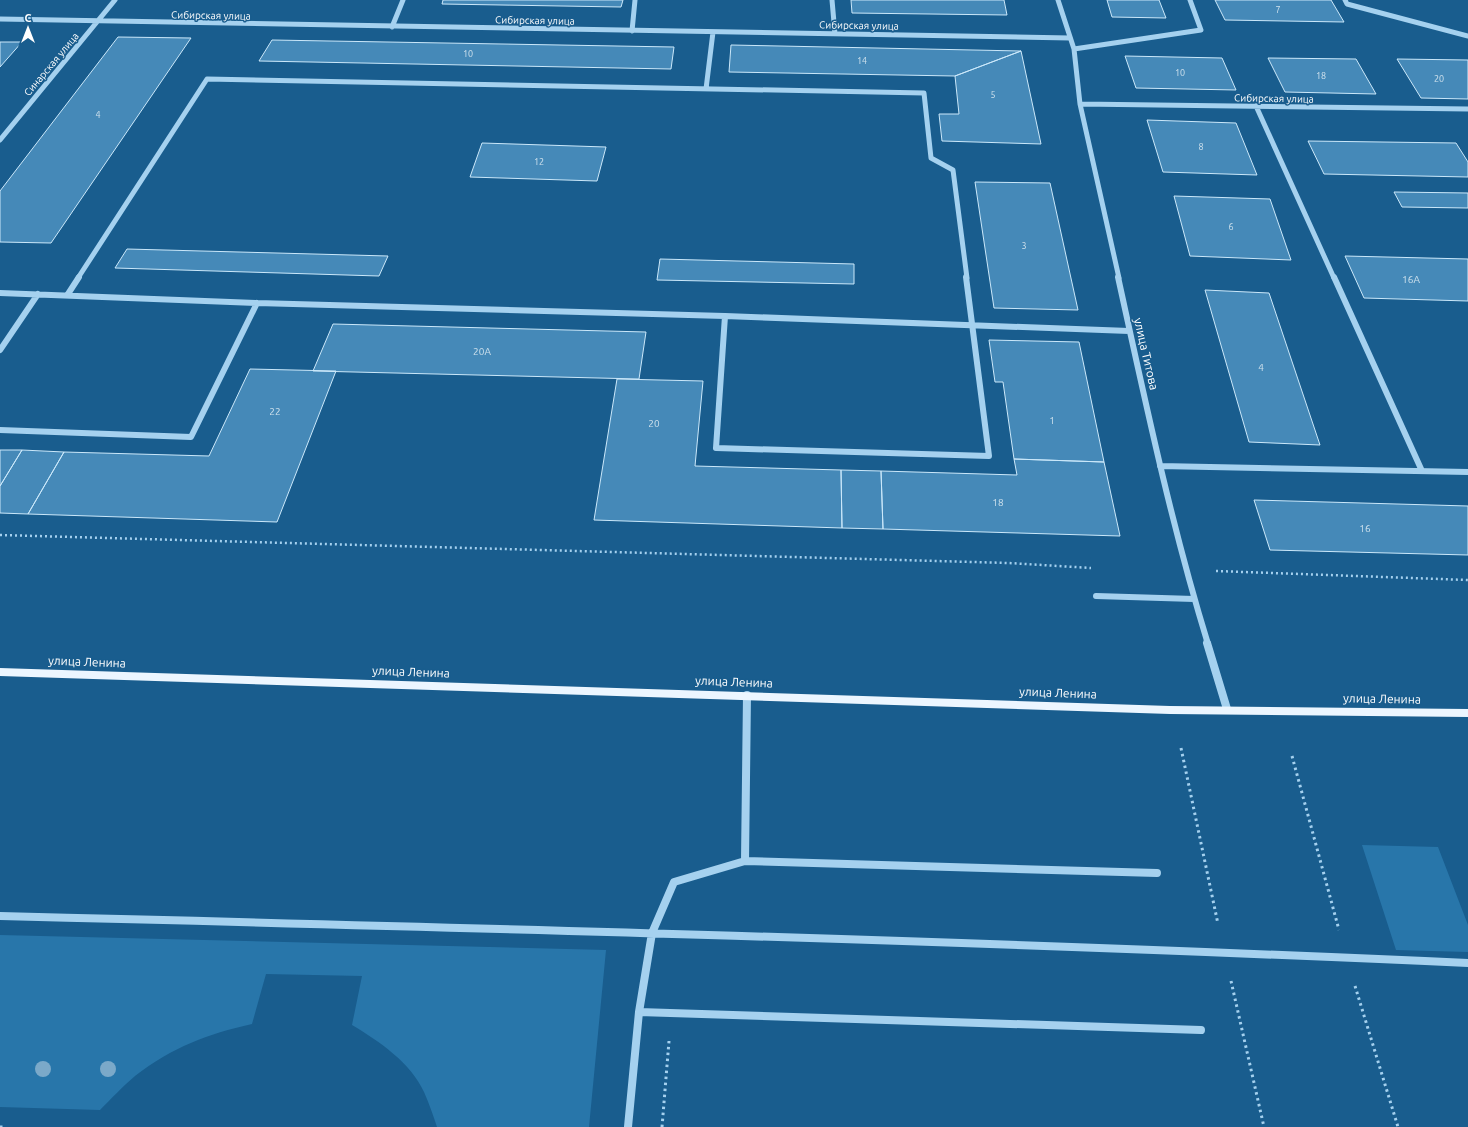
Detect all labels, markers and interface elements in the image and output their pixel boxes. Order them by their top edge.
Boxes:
house number: 7 [1275,5,1281,15]
north arrow [8,8,48,48]
street label: Сибирская улица [171,9,251,22]
text: С [24,12,32,24]
street label: Сибирская улица [495,14,575,27]
street label: Сибирская улица [819,19,899,32]
street label: Синарская улица [22,31,81,98]
house number: 10 [463,49,473,59]
house number: 14 [857,56,867,66]
house number: 10 [1175,68,1185,78]
house number: 18 [1316,71,1326,81]
house number: 20 [1434,74,1444,84]
house number: 5 [990,90,996,100]
street label: Сибирская улица [1234,92,1314,105]
house number: 4 [95,110,101,120]
house number: 8 [1198,142,1204,152]
house number: 12 [534,157,544,167]
house number: 6 [1228,222,1234,232]
house number: 3 [1021,241,1027,251]
house number: 16А [1402,274,1420,285]
street label: улица Титова [1132,316,1161,391]
house number: 20А [473,346,491,357]
house number: 4 [1258,362,1264,373]
house number: 22 [269,406,281,417]
house number: 1 [1049,415,1055,426]
house number: 20 [648,418,660,429]
house number: 18 [992,497,1004,508]
house number: 16 [1359,523,1371,534]
street label: улица Ленина [48,654,126,669]
street label: улица Ленина [372,664,450,679]
street label: улица Ленина [695,674,773,689]
street label: улица Ленина [1019,685,1097,700]
street label: улица Ленина [1343,691,1421,706]

